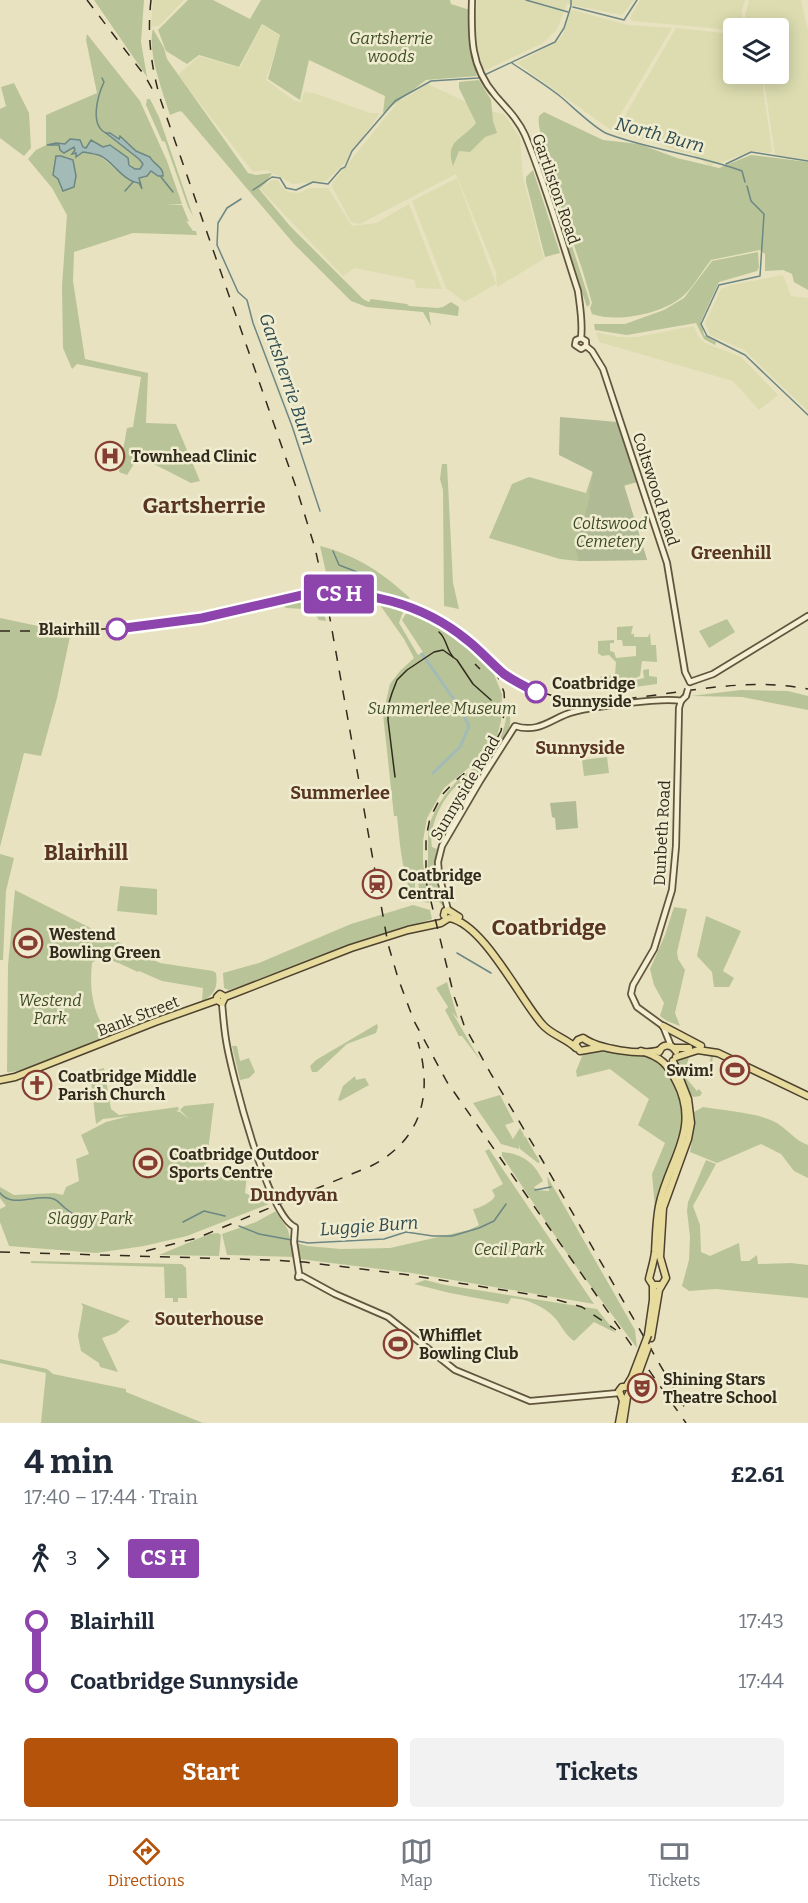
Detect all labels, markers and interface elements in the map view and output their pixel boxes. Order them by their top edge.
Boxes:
map controls [723,18,789,84]
button: layers [723,18,789,84]
park label: Gartsherrie woods [349,29,433,66]
water label: North Burn [613,113,707,157]
street label: Gartliston Road [528,131,584,247]
water label: Gartsherrie Burn [254,310,320,448]
street label: Coltswood Road [629,430,683,548]
hospital icon: Townhead Clinic [94,440,126,472]
place label: Townhead Clinic [131,447,257,466]
district label: Gartsherrie [142,492,266,519]
park label: Coltswood Cemetery [573,514,647,551]
district label: Greenhill [691,542,772,564]
line badge: CS H [297,574,381,614]
text: CS H [316,581,362,607]
marker: Blairhill [106,618,128,640]
place label: Blairhill [38,620,100,639]
place label: Coatbridge Sunnyside [552,674,636,711]
marker: Coatbridge Sunnyside [525,681,547,703]
park label: Summerlee Museum [367,699,517,718]
street label: Sunnyside Road [426,732,504,844]
district label: Sunnyside [535,737,625,759]
street label: Dunbeth Road [650,779,674,886]
district label: Summerlee [290,782,390,804]
district label: Blairhill [44,839,128,866]
place label: Coatbridge Central [398,866,482,903]
station icon: Coatbridge Central [361,868,393,900]
district label: Coatbridge [492,914,606,941]
place label: Westend Bowling Green [49,925,161,962]
sports icon: Westend Bowling Green [12,927,44,959]
park label: Westend Park [18,991,82,1028]
street label: Bank Street [94,992,182,1040]
sports icon: Swim! [719,1054,751,1086]
place label: Swim! [666,1061,714,1080]
place label: Coatbridge Middle Parish Church [58,1067,197,1104]
church icon: Coatbridge Middle Parish Church [21,1069,53,1101]
place label: Coatbridge Outdoor Sports Centre [169,1145,319,1182]
sports icon: Coatbridge Outdoor Sports Centre [132,1147,164,1179]
district label: Dundyvan [250,1184,338,1206]
park label: Slaggy Park [47,1209,133,1228]
water label: Luggie Burn [319,1212,419,1240]
park label: Cecil Park [474,1240,544,1259]
district label: Souterhouse [154,1308,264,1330]
place label: Whifflet Bowling Club [419,1326,518,1363]
sports icon: Whifflet Bowling Club [382,1328,414,1360]
place label: Shining Stars Theatre School [663,1370,777,1407]
theatre icon: Shining Stars Theatre School [626,1372,658,1404]
text: 4 min [24,1442,113,1482]
text: £2.61 [731,1461,784,1488]
text: 17:40 – 17:44 · Train [24,1485,198,1509]
icon: walk [24,1542,57,1575]
icon: forward [86,1542,119,1575]
text: CS H [140,1545,187,1571]
text: 3 [66,1546,77,1570]
text: Blairhill [70,1608,155,1635]
text: 17:43 [739,1609,784,1633]
text: Coatbridge Sunnyside [70,1668,298,1695]
text: 17:44 [738,1669,784,1693]
button: Start [24,1738,398,1807]
button: Tickets [410,1738,784,1807]
tab: Directions [108,1835,185,1890]
tab: Map [400,1835,433,1890]
tab: Tickets [648,1835,700,1890]

